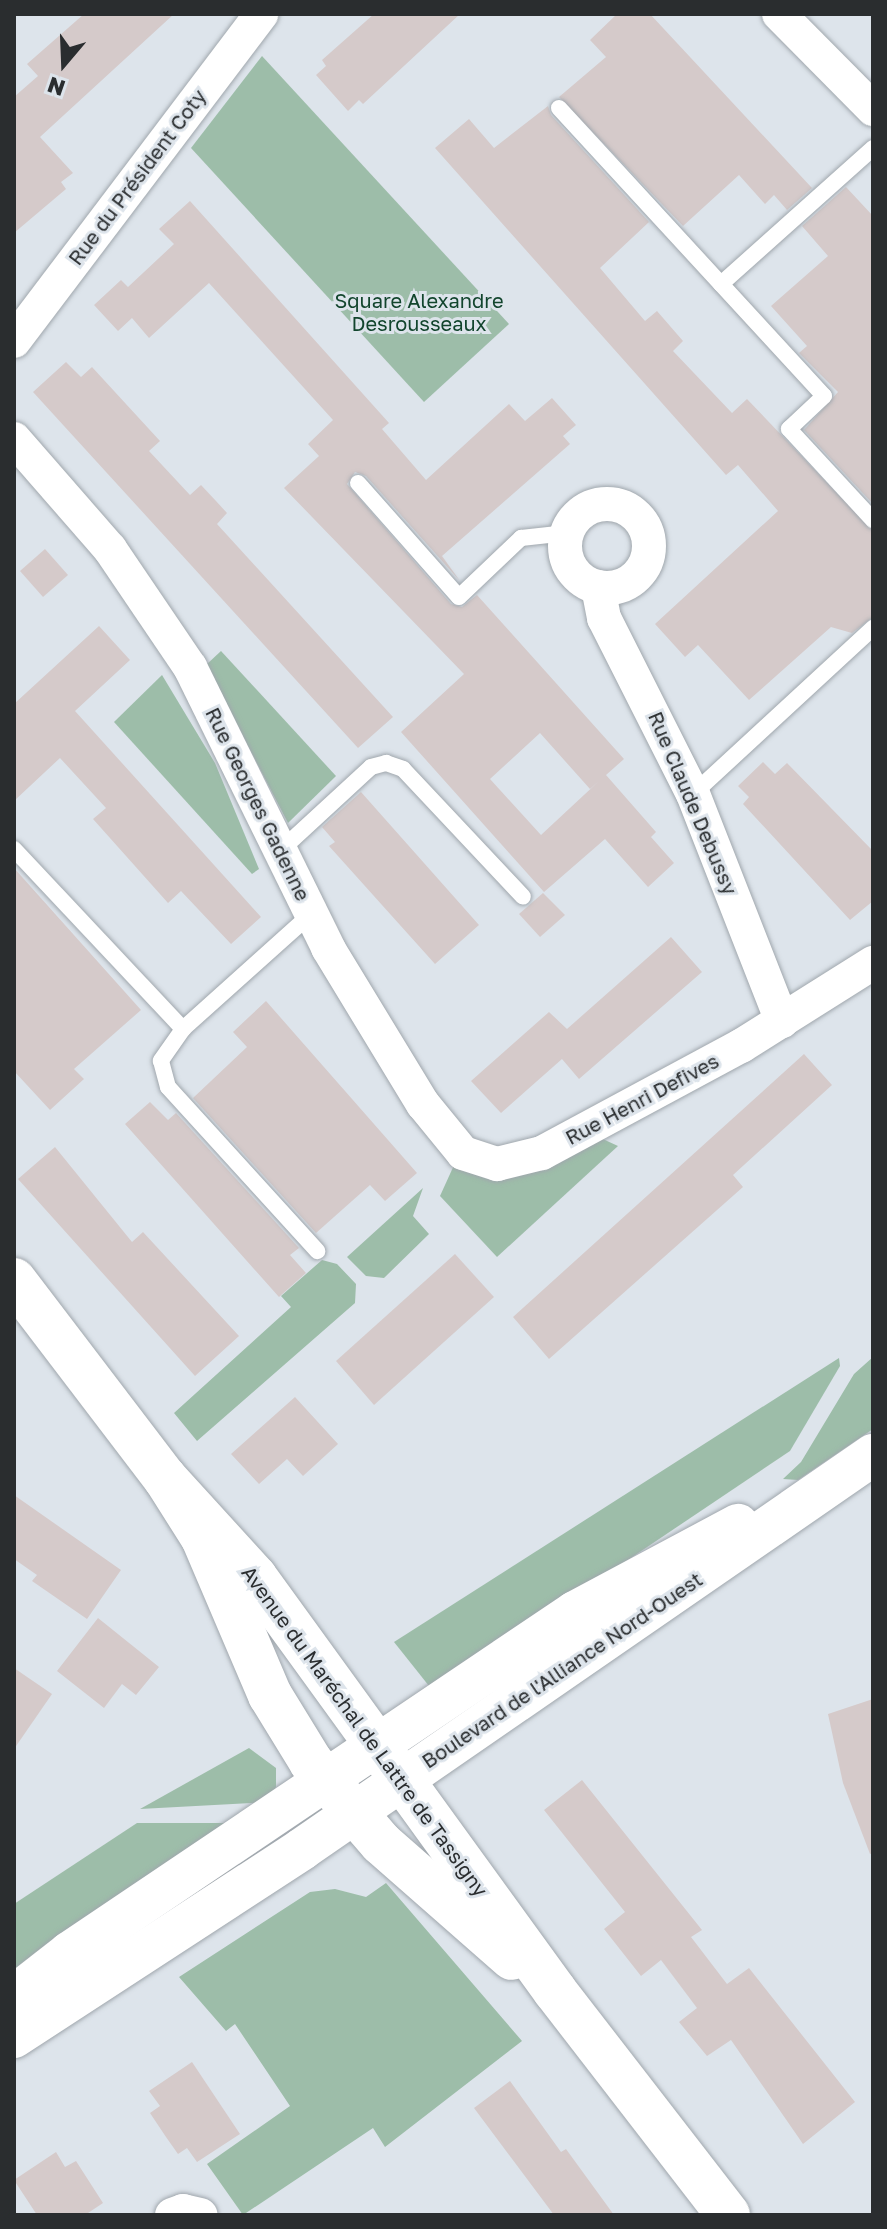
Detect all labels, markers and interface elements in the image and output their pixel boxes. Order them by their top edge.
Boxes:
north arrow [24,24,104,104]
text: N [44,72,68,103]
street label: Rue du Président Coty [63,84,211,270]
park label: Square Alexandre Desrousseaux [335,288,503,335]
street label: Rue Georges Gadenne [201,703,315,905]
street label: Rue Claude Debussy [644,708,742,898]
street label: Rue Henri Defives [561,1048,723,1150]
street label: Avenue du Maréchal de Lattre de Tassigny [237,1561,493,1901]
street label: Boulevard de l'Alliance Nord-Ouest [417,1567,707,1773]

